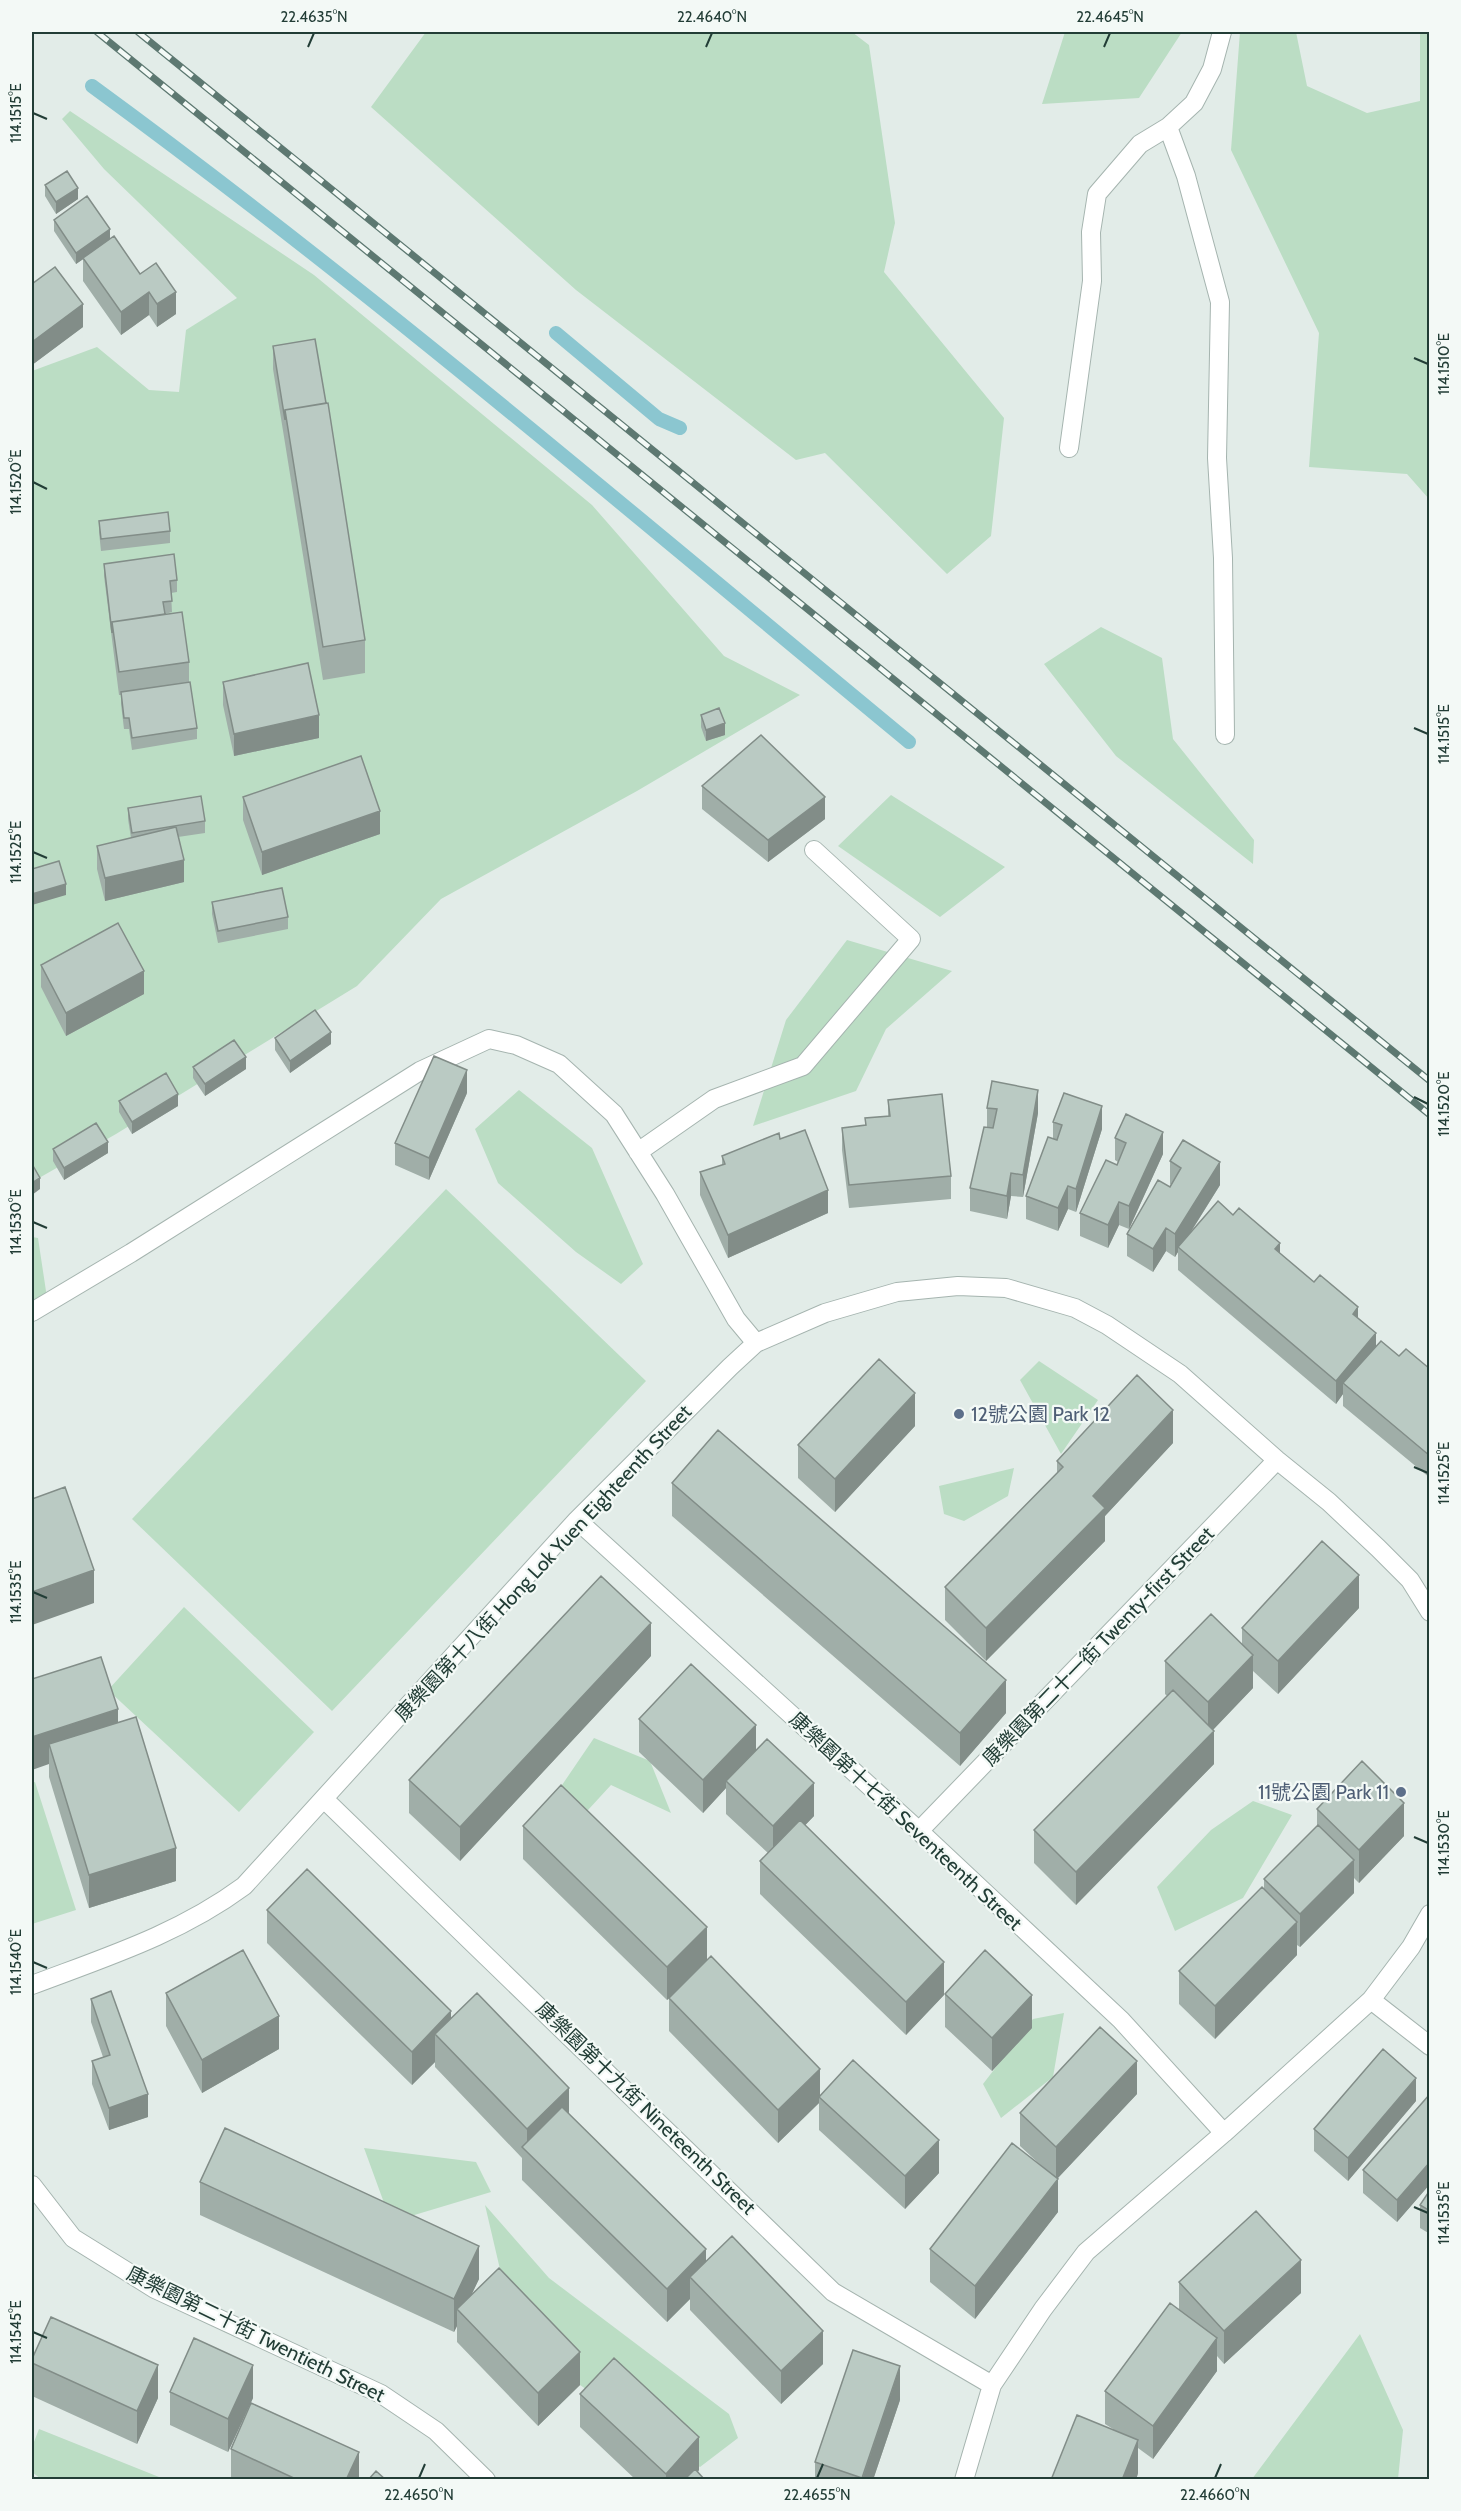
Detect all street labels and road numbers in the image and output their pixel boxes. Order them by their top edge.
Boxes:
street label: 康樂園第十八街 Hong Lok Yuen Eighteenth Street [390,1400,696,1726]
street label: 康樂園第二十一街 Twenty-first Street [977,1521,1219,1770]
street label: 康樂園第十七街 Seventeenth Street [785,1707,1027,1935]
street label: 康樂園第十九街 Nineteenth Street [531,1997,761,2220]
street label: 康樂園第二十街 Twentieth Street [123,2261,389,2407]

